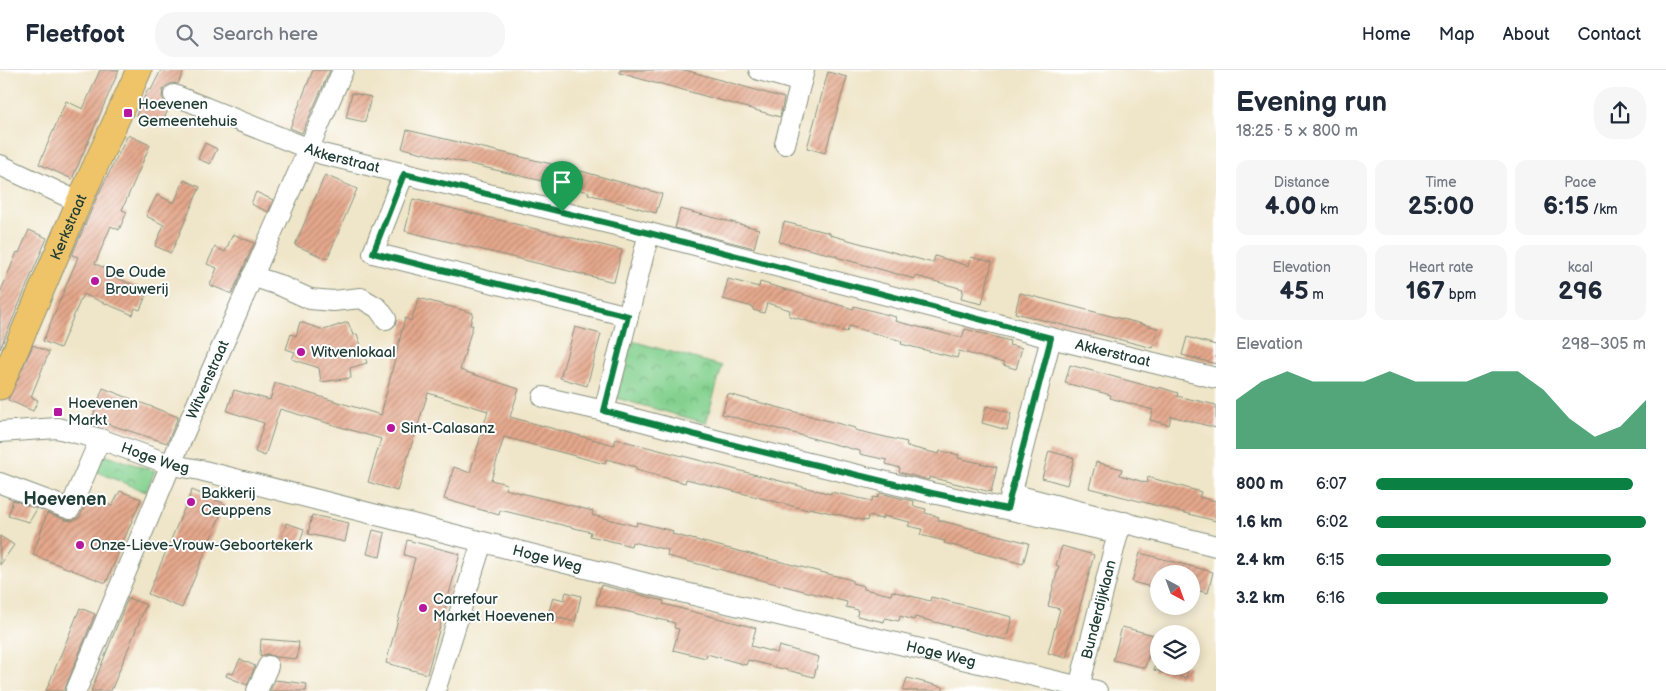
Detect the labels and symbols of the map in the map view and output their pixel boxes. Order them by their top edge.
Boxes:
place label: Hoevenen Gemeentehuis [138,95,238,131]
marker: Hoevenen Gemeentehuis [122,107,134,119]
street label: Akkerstraat [302,139,382,178]
pin [541,161,583,212]
street label: Kerkstraat [46,191,92,263]
place label: De Oude Brouwerij [105,263,168,299]
marker: De Oude Brouwerij [89,275,101,287]
street label: Akkerstraat [1073,335,1153,372]
street label: Witvenstraat [182,337,234,422]
place label: Witvenlokaal [311,343,396,362]
marker: Witvenlokaal [295,346,307,358]
place label: Hoevenen Markt [68,394,138,430]
marker: Hoevenen Markt [52,406,64,418]
place label: Sint-Calasanz [401,419,495,438]
marker: Sint-Calasanz [385,422,397,434]
street label: Hoge Weg [118,438,191,478]
place label: Bakkerij Ceuppens [201,484,272,520]
district label: Hoevenen [24,489,106,510]
marker: Bakkerij Ceuppens [185,496,197,508]
place label: Onze-Lieve-Vrouw-Geboortekerk [90,536,313,555]
marker: Onze-Lieve-Vrouw-Geboortekerk [74,539,86,551]
street label: Hoge Weg [511,541,584,577]
street label: Bunderdijklaan [1077,558,1121,661]
north arrow [1150,565,1200,615]
place label: Carrefour Market Hoevenen [433,590,555,626]
marker: Carrefour Market Hoevenen [417,602,429,614]
street label: Hoge Weg [904,637,978,672]

